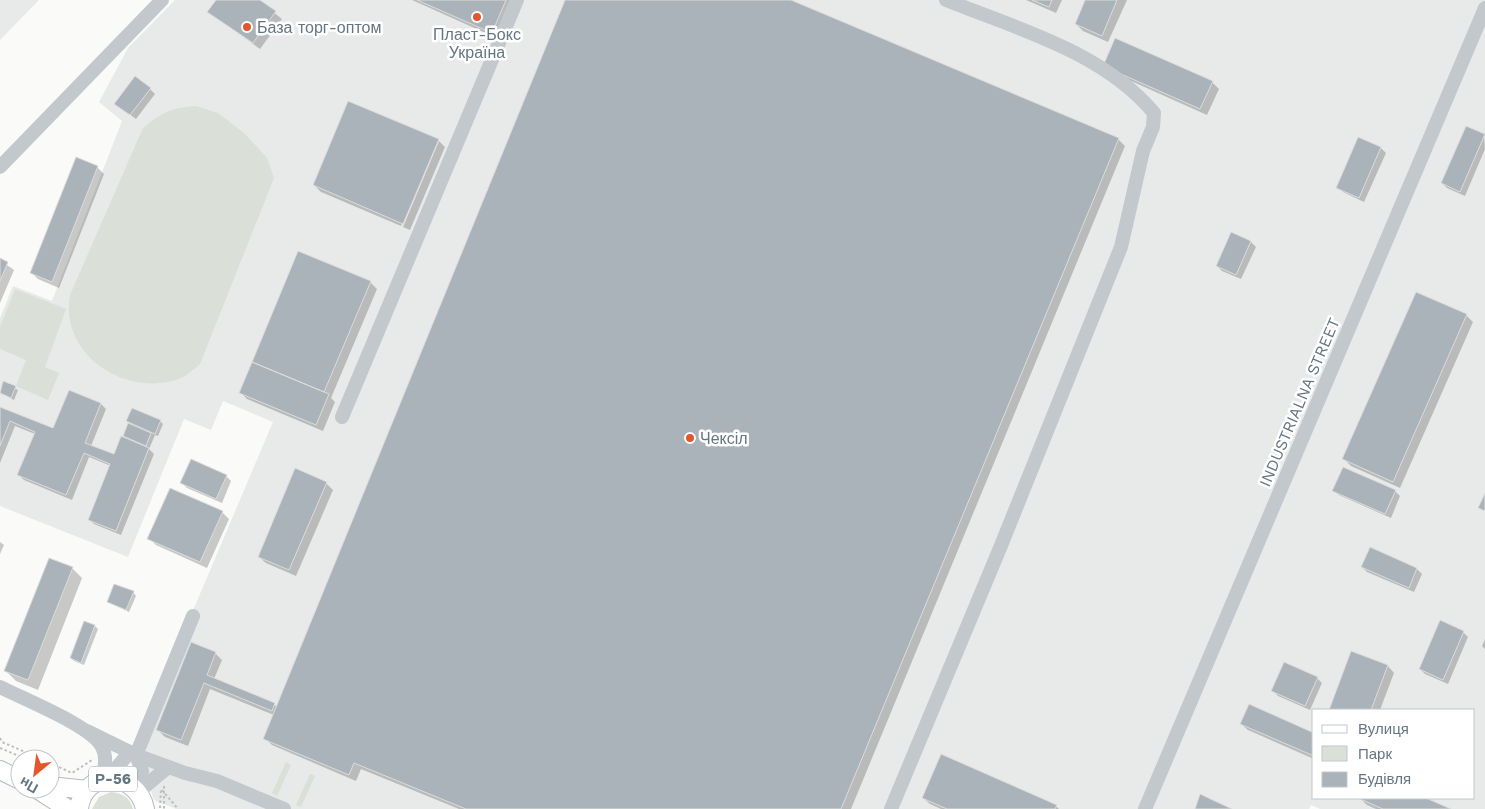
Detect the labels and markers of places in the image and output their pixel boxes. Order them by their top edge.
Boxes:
marker: Пласт-Бокс Україна [471,11,483,23]
place label: База торг-оптом [257,18,381,37]
marker: База торг-оптом [241,21,253,33]
place label: Пласт-Бокс Україна [433,25,521,62]
place label: Чексіл [700,429,748,448]
marker: Чексіл [684,432,696,444]

